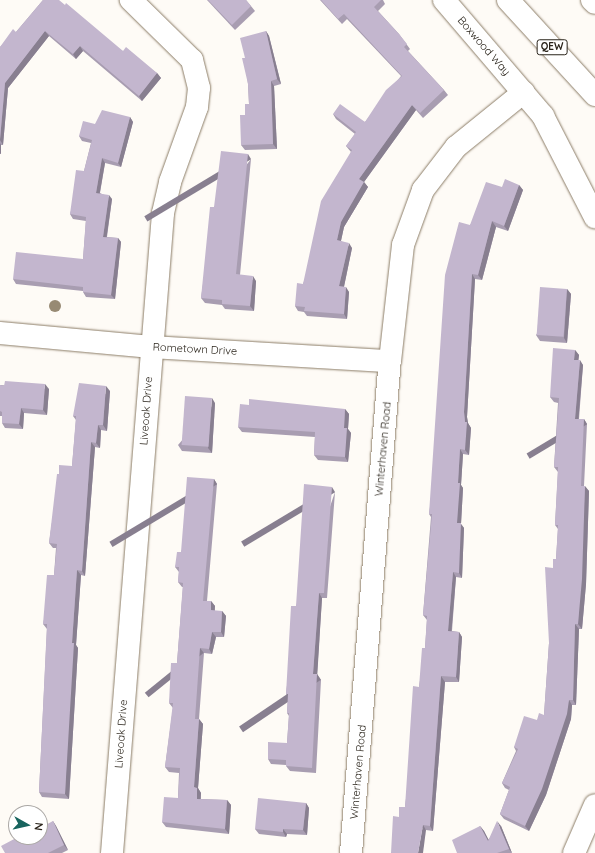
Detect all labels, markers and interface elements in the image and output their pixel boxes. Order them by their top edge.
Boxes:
street label: Boxwood Way [455,14,513,78]
road number: QEW [536,39,568,55]
street label: Rometown Drive [152,340,238,358]
street label: Liveoak Drive [137,376,155,446]
street label: Winterhaven Road [372,401,394,497]
street label: Liveoak Drive [112,699,130,769]
street label: Winterhaven Road [347,724,369,820]
north arrow [8,805,48,845]
text: N [31,822,46,832]

